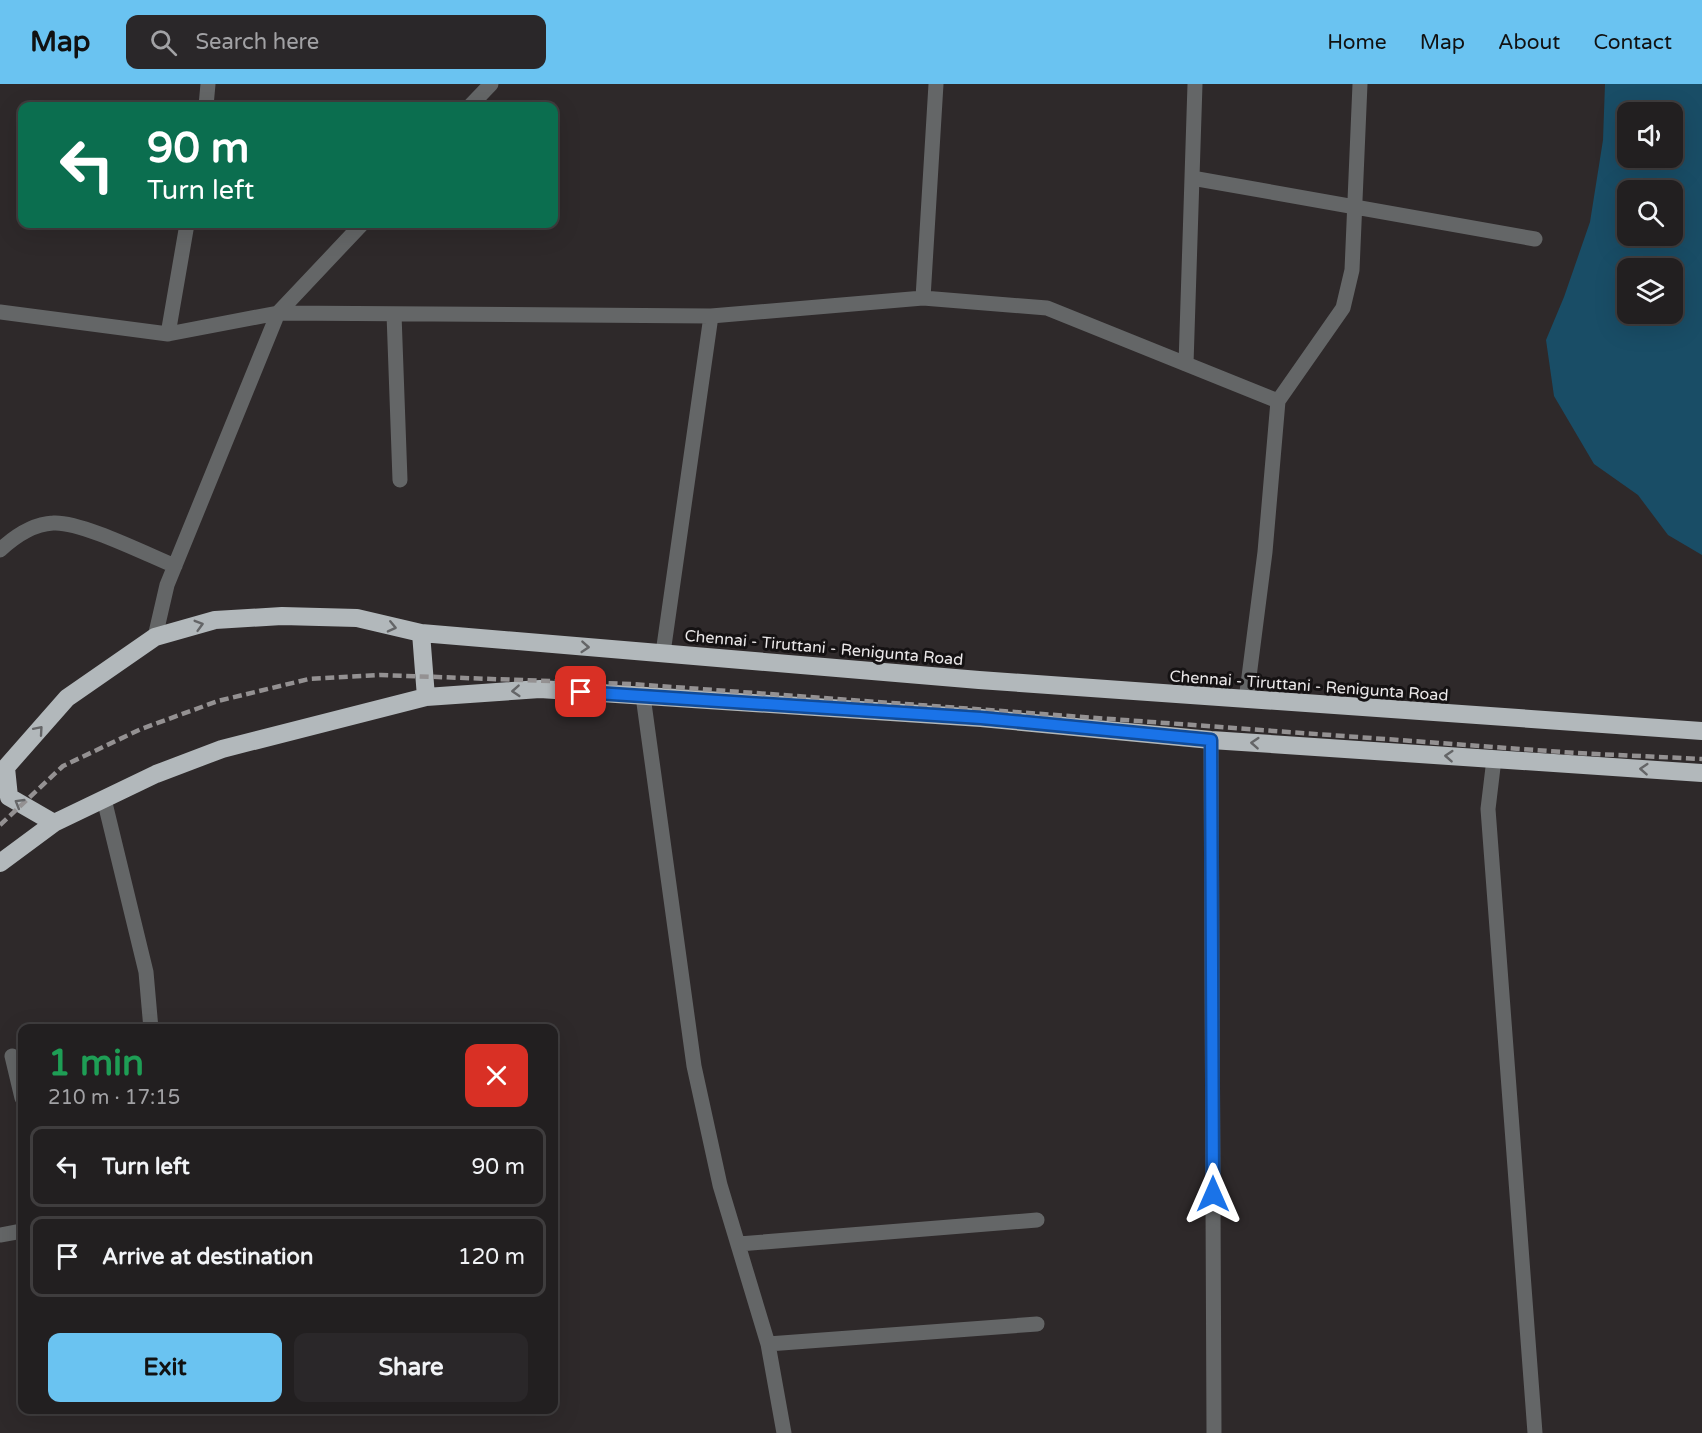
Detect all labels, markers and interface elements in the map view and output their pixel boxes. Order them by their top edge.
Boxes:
search box [126,15,546,69]
text: Map [30,25,90,59]
icon: search [147,26,180,59]
text: Search here [195,29,319,55]
text: Home [1327,30,1387,55]
text: Map [1420,30,1465,55]
text: About [1498,30,1560,55]
text: Contact [1593,30,1672,55]
map controls [1617,102,1683,324]
button: sound [1617,102,1683,168]
text: 90 m [147,123,249,174]
icon: left [48,126,126,204]
text: Turn left [147,174,254,207]
button: search [1617,180,1683,246]
button: layers [1617,258,1683,324]
one-way arrow [387,619,397,632]
one-way arrow [193,620,203,632]
street label: Chennai - Tiruttani - Renigunta Road [684,626,964,670]
one-way arrow [581,640,590,653]
pin [555,666,606,717]
street label: Chennai - Tiruttani - Renigunta Road [1169,666,1449,706]
icon: arrive [564,675,597,708]
one-way arrow [511,684,520,697]
one-way arrow [32,726,43,737]
one-way arrow [1250,737,1259,750]
one-way arrow [1445,750,1454,763]
one-way arrow [1639,762,1648,775]
one-way arrow [15,799,25,811]
text: 1 min [48,1042,144,1085]
button: close [465,1044,528,1107]
text: 210 m · 17:15 [48,1086,180,1110]
icon: left [51,1150,84,1183]
text: Turn left [102,1154,190,1180]
text: 90 m [471,1154,525,1180]
position arrow [1181,1162,1245,1226]
icon: arrive [51,1240,84,1273]
text: Arrive at destination [102,1244,313,1270]
text: 120 m [458,1244,525,1270]
button: Exit [48,1333,282,1402]
button: Share [294,1333,528,1402]

